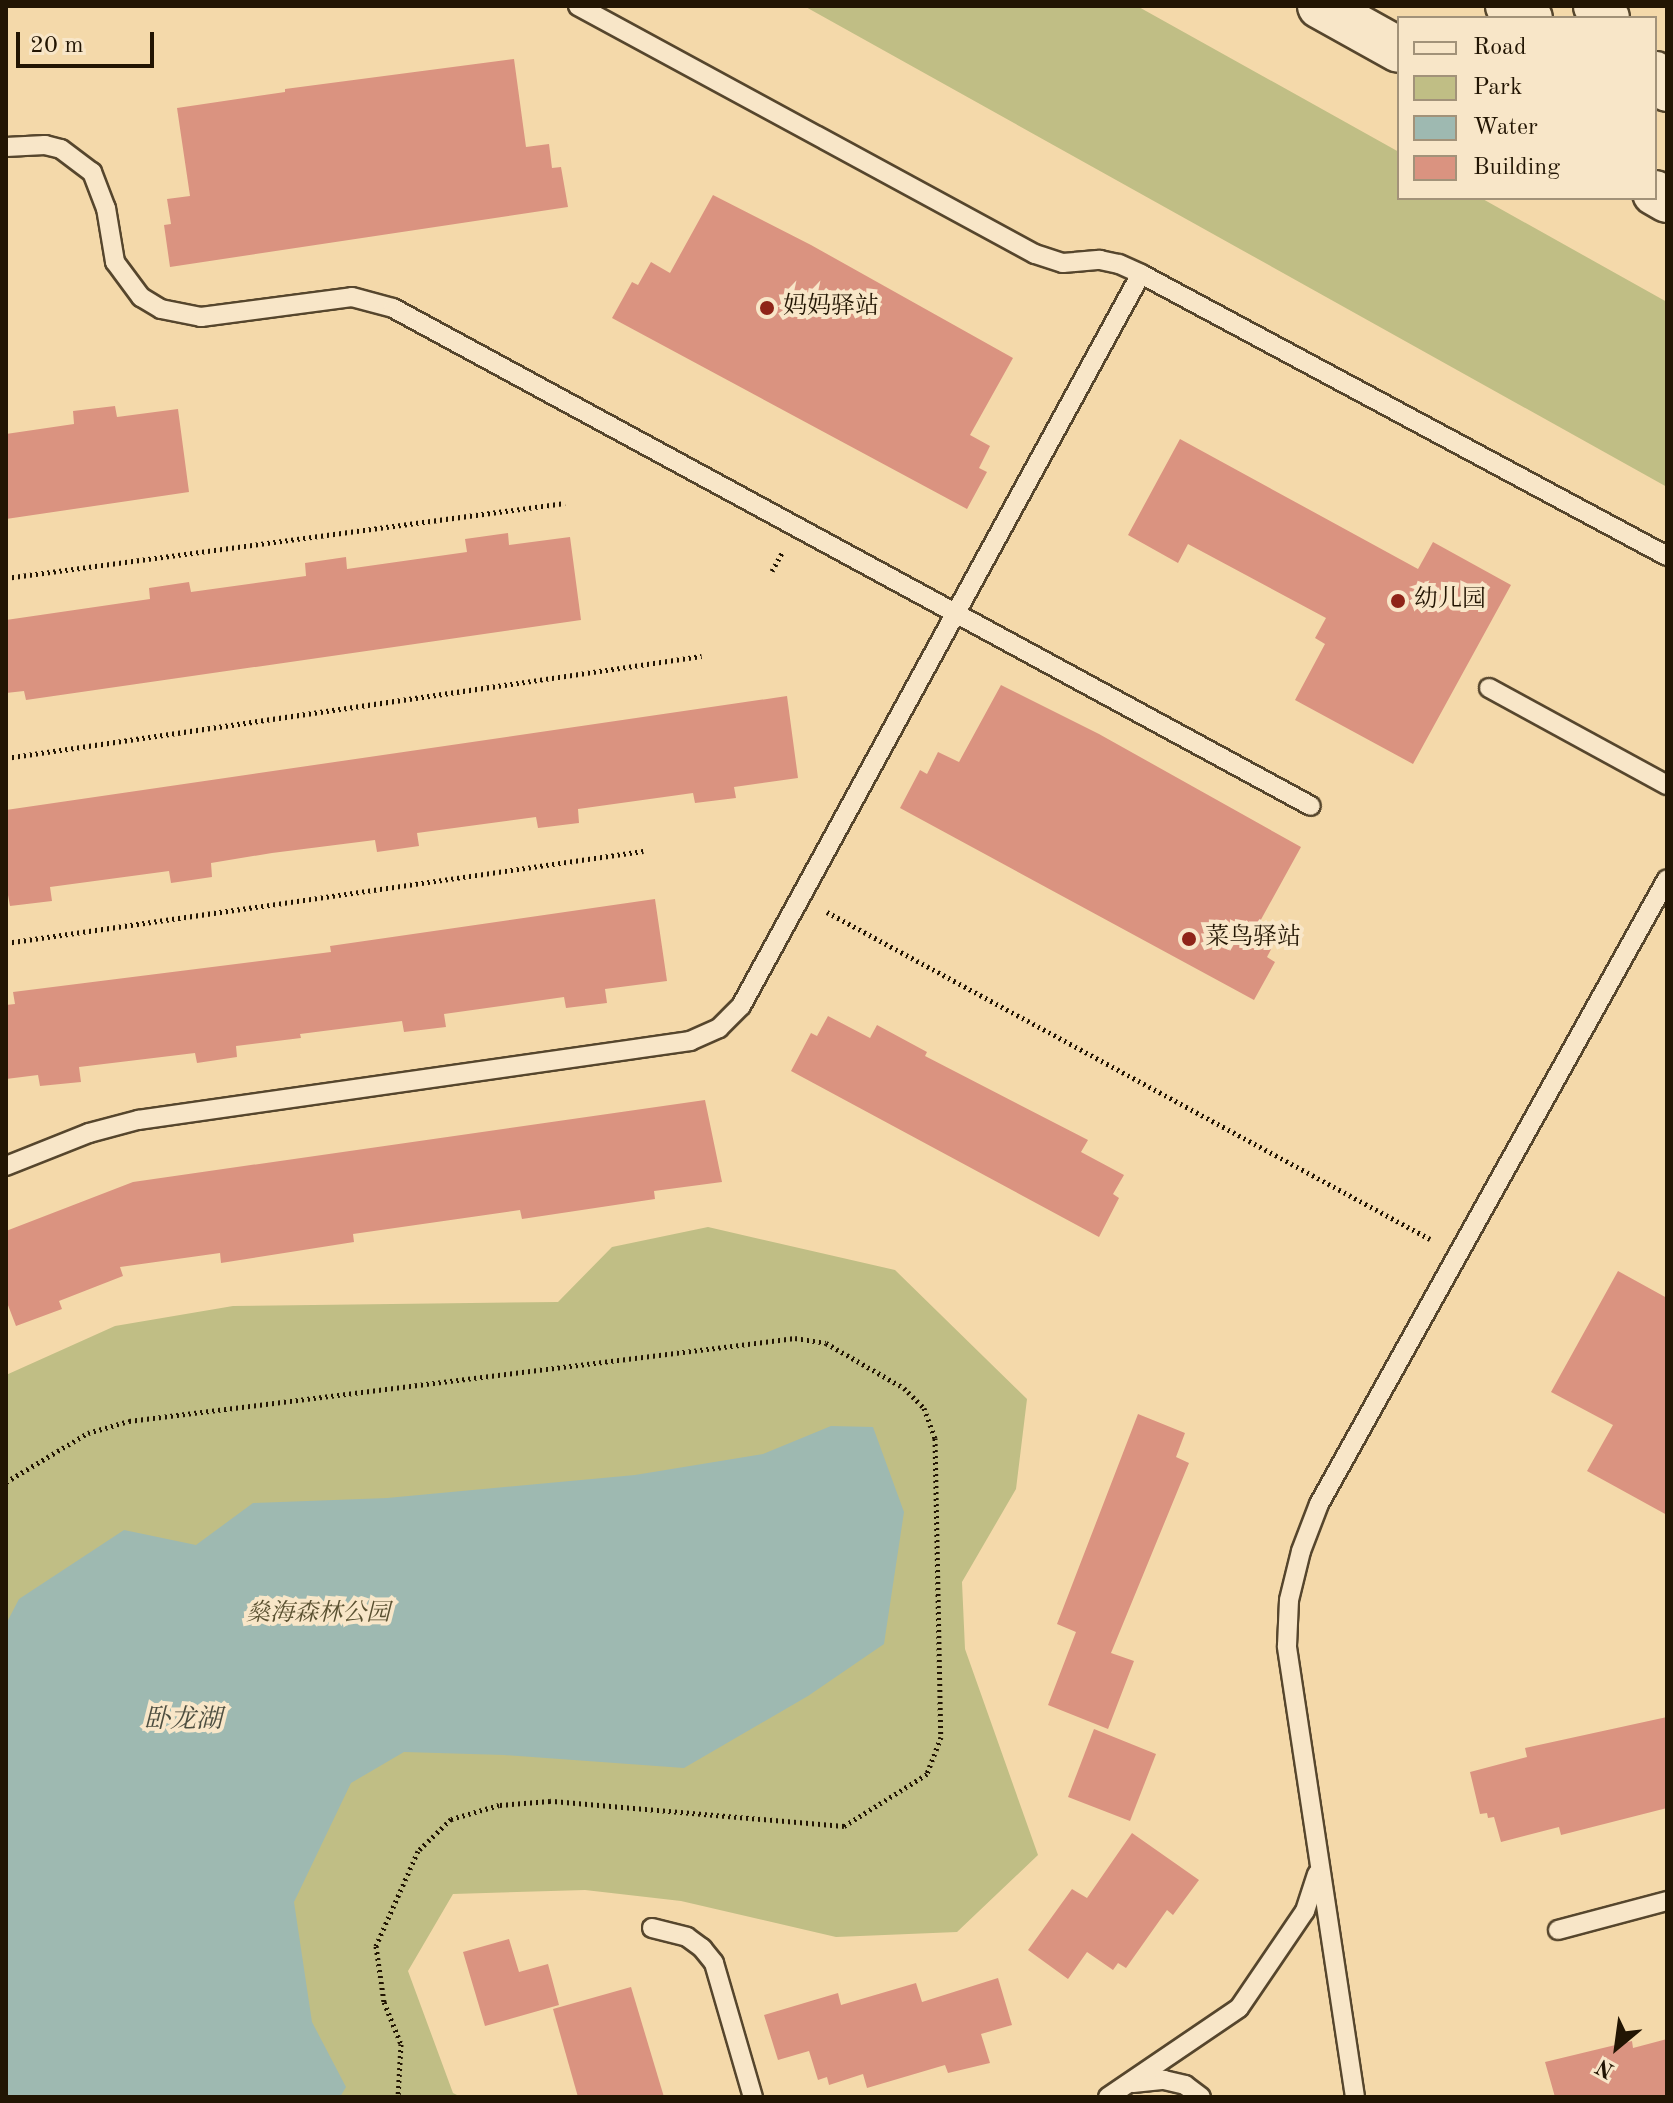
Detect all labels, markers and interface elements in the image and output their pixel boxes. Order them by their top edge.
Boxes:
scale bar [20,16,158,66]
legend [1397,16,1657,200]
text: 20 m [30,34,84,58]
text: Road [1473,36,1526,60]
text: Park [1473,76,1522,100]
text: Water [1473,116,1538,140]
text: Building [1473,156,1560,180]
place label: 妈妈驿站 [783,294,879,322]
marker: 妈妈驿站 [758,299,776,317]
place label: 幼儿园 [1414,587,1486,615]
marker: 幼儿园 [1389,592,1407,610]
place label: 菜鸟驿站 [1205,925,1301,953]
marker: 菜鸟驿站 [1180,930,1198,948]
park label: 燊海森林公园 [246,1601,390,1629]
water label: 卧龙湖 [144,1705,222,1737]
north arrow [1577,2007,1657,2087]
text: N [1593,2054,1618,2082]

